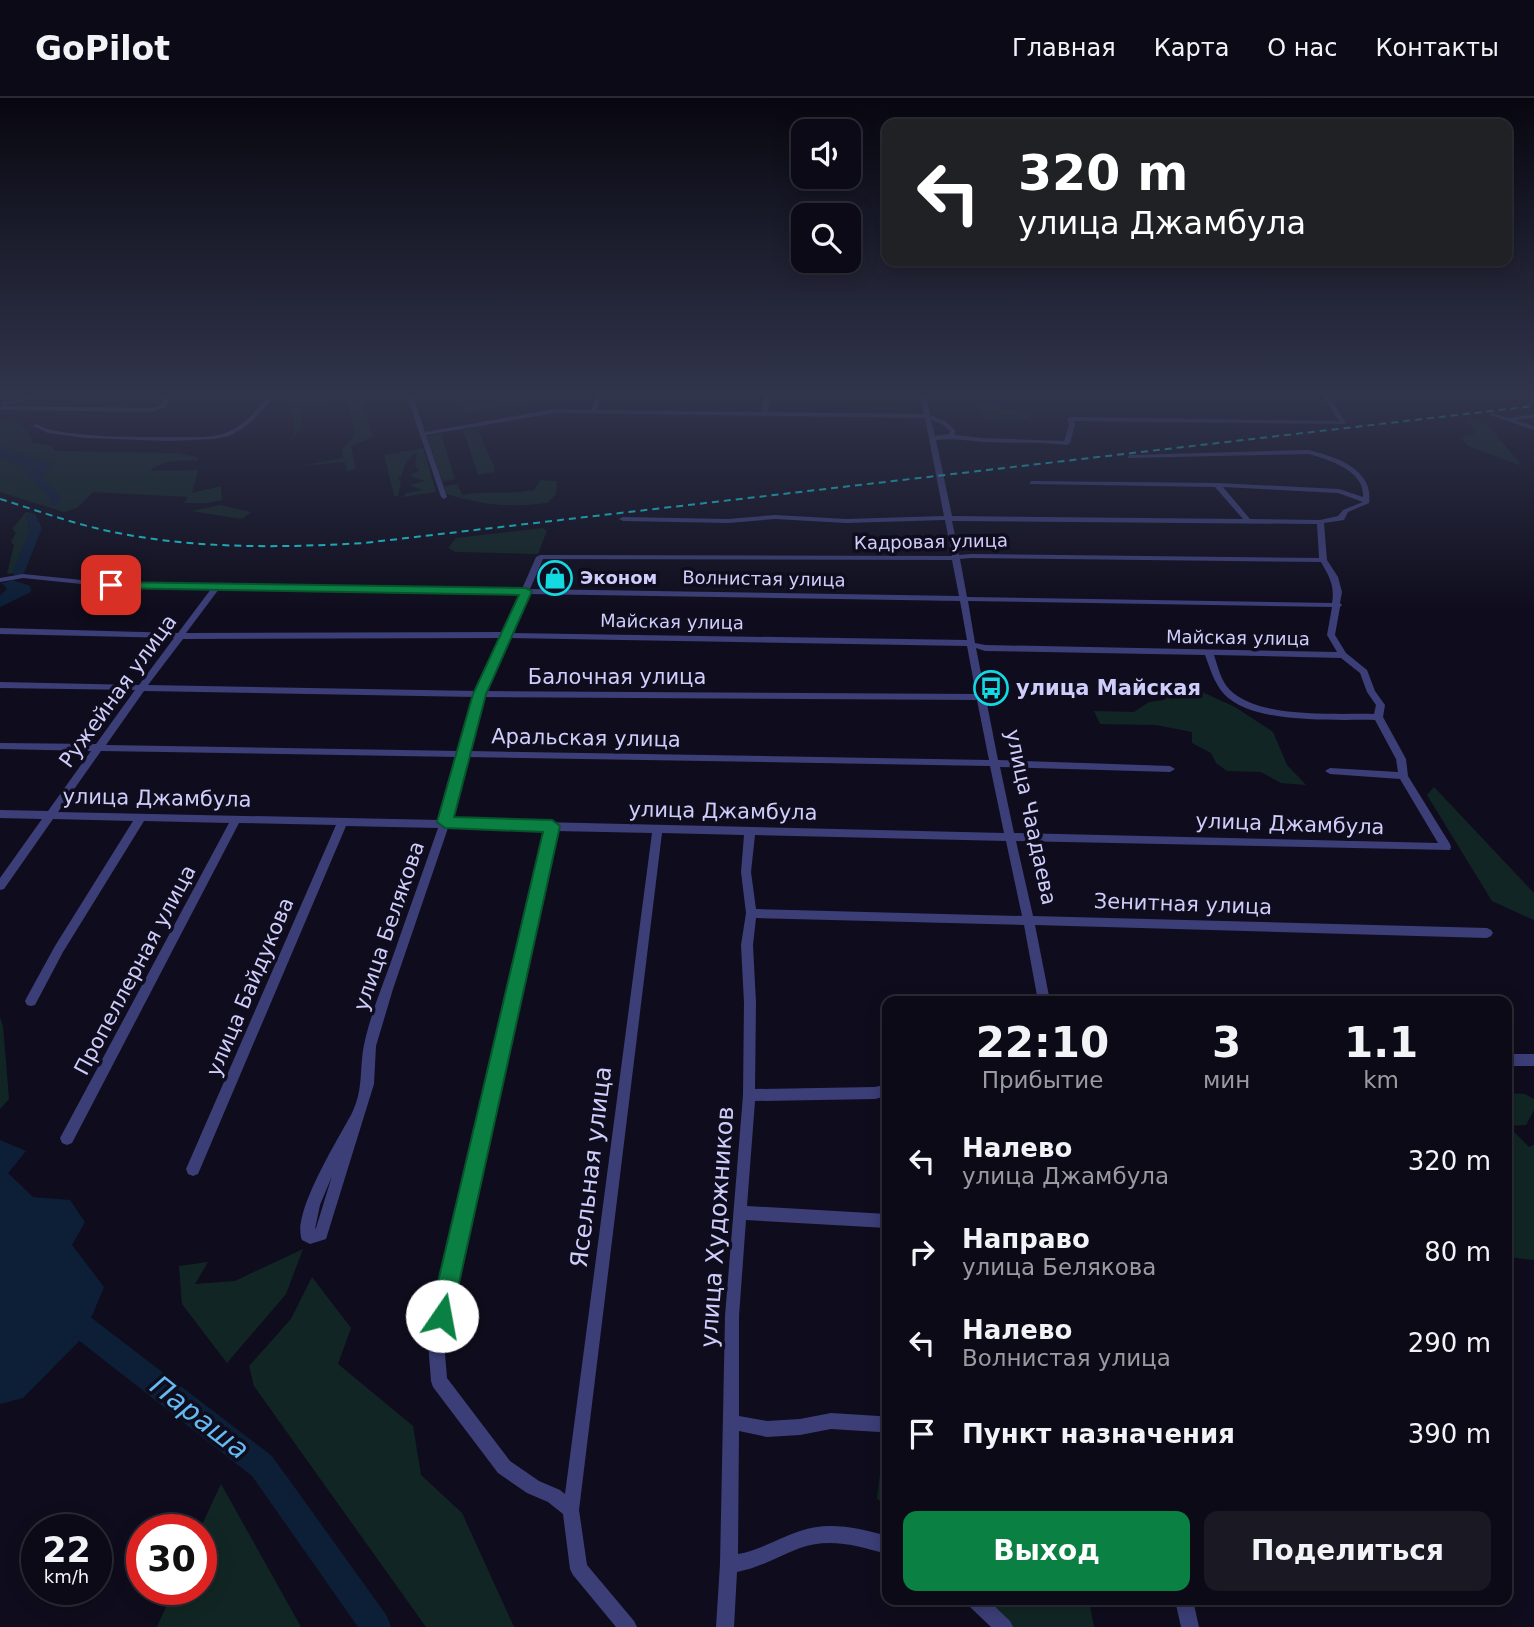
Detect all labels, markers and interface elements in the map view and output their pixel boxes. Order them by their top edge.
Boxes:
text: GoPilot [35,29,170,68]
text: Главная [1012,34,1116,62]
text: Карта [1154,34,1229,62]
text: О нас [1267,34,1337,62]
text: Контакты [1375,34,1499,62]
map controls [791,119,861,273]
button: sound [791,119,861,189]
text: 320 m [1018,145,1188,202]
icon: left [903,147,994,238]
button: search [791,203,861,273]
text: улица Джамбула [1018,204,1306,242]
street label: Кадровая улица [854,530,1008,553]
pin [81,555,141,615]
shop icon: Эконом [536,559,574,597]
icon: arrive [92,566,130,604]
place label: Эконом [580,567,657,588]
street label: Волнистая улица [682,567,846,590]
street label: Ружейная улица [54,610,182,772]
street label: Майская улица [600,610,744,633]
street label: Майская улица [1166,626,1310,649]
street label: Балочная улица [528,665,706,689]
bus stop icon: улица Майская [972,669,1010,707]
place label: улица Майская [1016,676,1201,700]
street label: Аральская улица [491,724,681,752]
street label: улица Чаадаева [1001,727,1061,907]
street label: улица Джамбула [62,784,252,812]
street label: улица Джамбула [628,797,818,825]
street label: улица Джамбула [1195,809,1385,839]
street label: улица Белякова [349,838,429,1014]
street label: Пропеллерная улица [69,861,201,1079]
street label: Зенитная улица [1093,889,1273,919]
street label: улица Байдукова [201,894,299,1080]
text: 22:10 [976,1018,1109,1067]
text: 3 [1212,1018,1241,1067]
text: 1.1 [1344,1018,1418,1067]
street label: Ясельная улица [565,1065,617,1269]
text: Прибытие [982,1067,1103,1093]
text: мин [1203,1067,1250,1093]
text: km [1363,1067,1399,1093]
street label: улица Художников [695,1105,739,1349]
text: Налево [962,1133,1072,1163]
icon: left [903,1142,941,1180]
text: 320 m [1408,1146,1491,1176]
text: улица Джамбула [962,1163,1169,1189]
text: Направо [962,1224,1090,1254]
icon: right [903,1233,941,1271]
text: 80 m [1424,1237,1491,1267]
text: улица Белякова [962,1254,1156,1280]
position arrow [405,1279,479,1353]
text: Налево [962,1315,1072,1345]
icon: left [903,1324,941,1362]
text: 290 m [1408,1328,1491,1358]
text: Волнистая улица [962,1345,1171,1371]
water label: Параша [144,1369,256,1466]
icon: arrive [903,1415,941,1453]
text: Пункт назначения [962,1419,1235,1449]
text: 390 m [1408,1419,1491,1449]
button: Выход [903,1511,1190,1591]
button: Поделиться [1204,1511,1491,1591]
speed limit sign: 30 [126,1514,217,1605]
text: 22 [42,1530,91,1570]
text: km/h [44,1566,89,1587]

